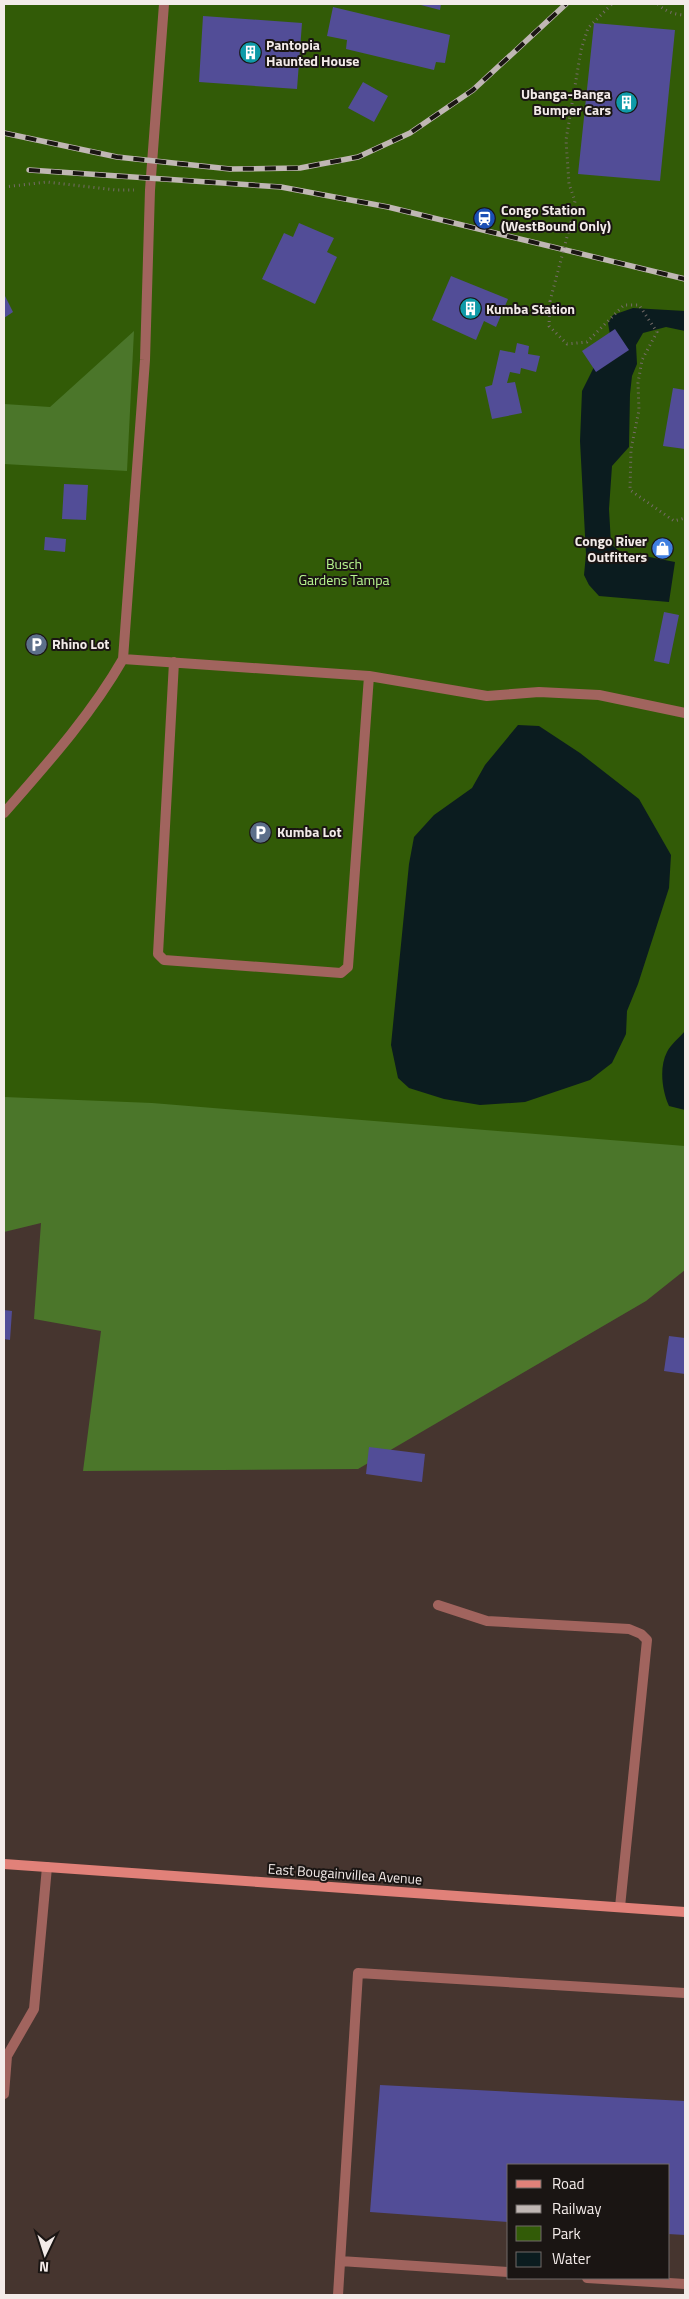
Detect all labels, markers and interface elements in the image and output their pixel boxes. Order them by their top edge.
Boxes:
place label: Pantopia Haunted House [266,34,359,71]
building icon: Pantopia Haunted House [238,41,262,65]
place label: Ubanga-Banga Bumper Cars [521,83,611,120]
building icon: Ubanga-Banga Bumper Cars [615,90,639,114]
place label: Congo Station (WestBound Only) [501,199,611,236]
station icon: Congo Station (WestBound Only) [473,206,497,230]
building icon: Kumba Station [458,297,482,321]
place label: Kumba Station [486,298,575,319]
place label: Congo River Outfitters [575,530,647,567]
shop icon: Congo River Outfitters [651,537,675,561]
park label: Busch Gardens Tampa [298,553,390,590]
parking icon: Rhino Lot [24,632,48,656]
place label: Rhino Lot [52,633,109,654]
parking icon: Kumba Lot [249,820,273,844]
place label: Kumba Lot [277,821,342,842]
street label: East Bougainvillea Avenue [267,1858,423,1889]
legend [507,2164,669,2279]
text: Road [552,2172,584,2195]
text: Railway [552,2197,602,2220]
text: Park [552,2222,581,2245]
north arrow [20,2229,70,2279]
text: Water [552,2247,591,2270]
text: N [38,2257,50,2278]

